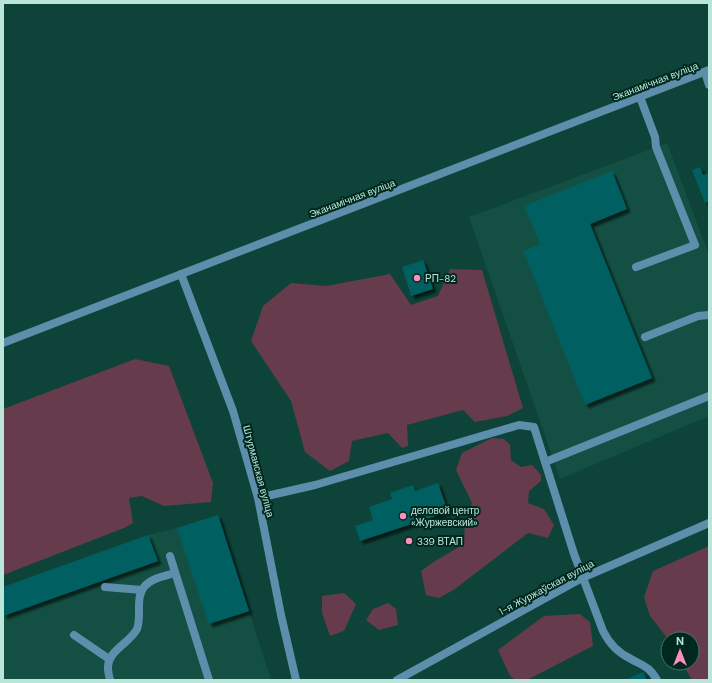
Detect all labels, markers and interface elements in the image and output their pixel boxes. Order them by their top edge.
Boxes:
street label: Эканамічная вуліца [610,59,700,104]
street label: Эканамічная вуліца [307,176,397,221]
place label: РП-82 [425,272,456,285]
marker: РП-82 [412,273,422,283]
street label: Штурманская вуліца [240,424,277,519]
place label: деловой центр «Журжевский» [411,504,480,529]
marker: деловой центр «Журжевский» [398,511,408,521]
place label: 339 ВТАП [417,535,463,548]
marker: 339 ВТАП [404,536,414,546]
street label: 1-я Журжаўская вуліца [496,557,596,618]
north arrow [660,631,700,671]
text: N [676,634,684,648]

